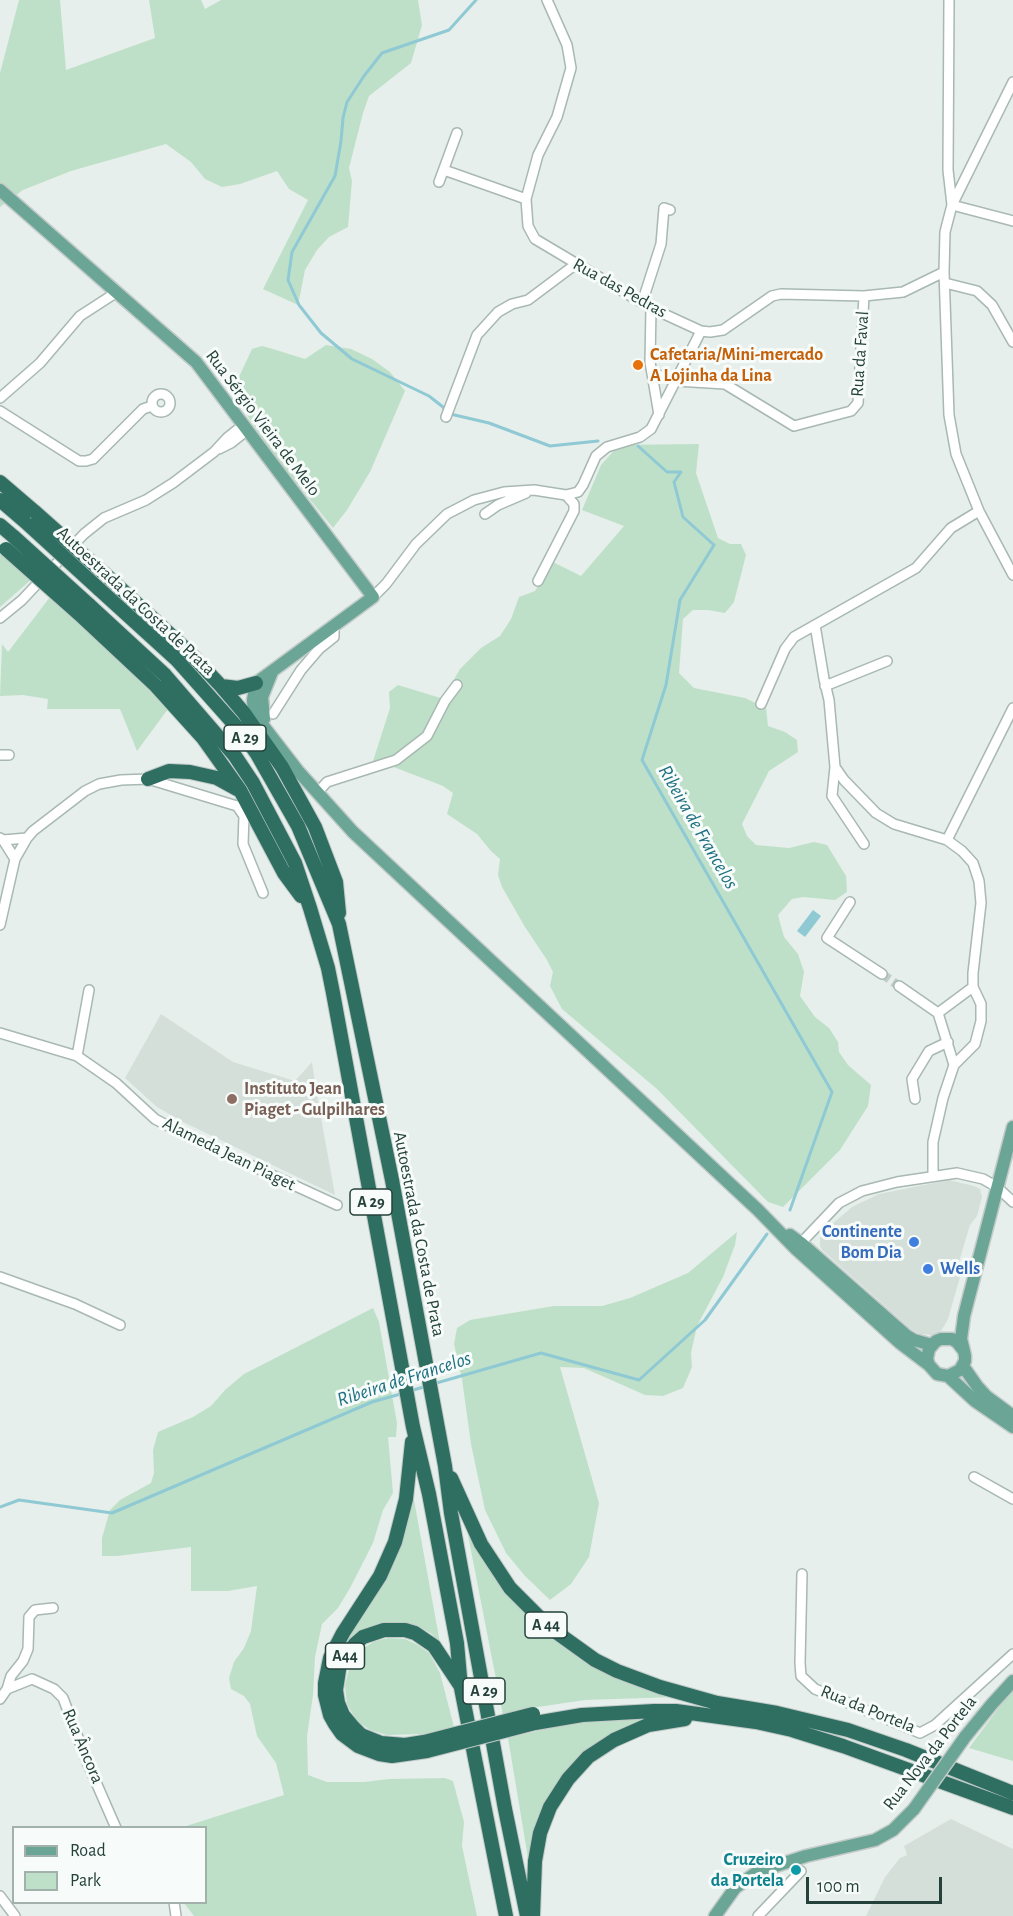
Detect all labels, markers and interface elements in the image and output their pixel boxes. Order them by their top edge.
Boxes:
street label: Rua das Pedras [569,253,671,323]
street label: Rua da Faval [846,310,874,398]
place label: Cafetaria/Mini-mercado A Lojinha da Lina [650,344,823,386]
street label: Rua Sérgio Vieira de Melo [201,346,325,500]
marker: Cafetaria/Mini-mercado A Lojinha da Lina [631,358,645,372]
street label: Autoestrada da Costa de Prata [52,522,220,680]
road number: A 29 [224,725,266,751]
water label: Ribeira de Francelos [653,761,743,893]
place label: Instituto Jean Piaget - Gulpilhares [244,1078,385,1120]
marker: Instituto Jean Piaget - Gulpilhares [225,1092,239,1106]
street label: Alameda Jean Piaget [159,1113,299,1195]
street label: Autoestrada da Costa de Prata [388,1130,450,1338]
road number: A 29 [350,1189,392,1215]
place label: Continente Bom Dia [822,1221,902,1264]
marker: Continente Bom Dia [907,1235,921,1249]
place label: Wells [940,1258,980,1280]
marker: Wells [921,1262,935,1276]
water label: Ribeira de Francelos [334,1346,474,1412]
road number: A 44 [525,1612,567,1638]
road number: A44 [326,1643,364,1669]
road number: A 29 [463,1678,505,1704]
street label: Rua da Portela [817,1680,919,1738]
street label: Rua Nova da Portela [879,1691,981,1815]
street label: Rua Âncora [58,1705,108,1787]
legend [12,1826,207,1904]
text: Road [70,1842,106,1860]
place label: Cruzeiro da Portela [711,1849,784,1892]
marker: Cruzeiro da Portela [789,1863,803,1877]
scale bar [809,1865,946,1903]
text: Park [70,1872,101,1890]
text: 100 m [817,1878,860,1896]

